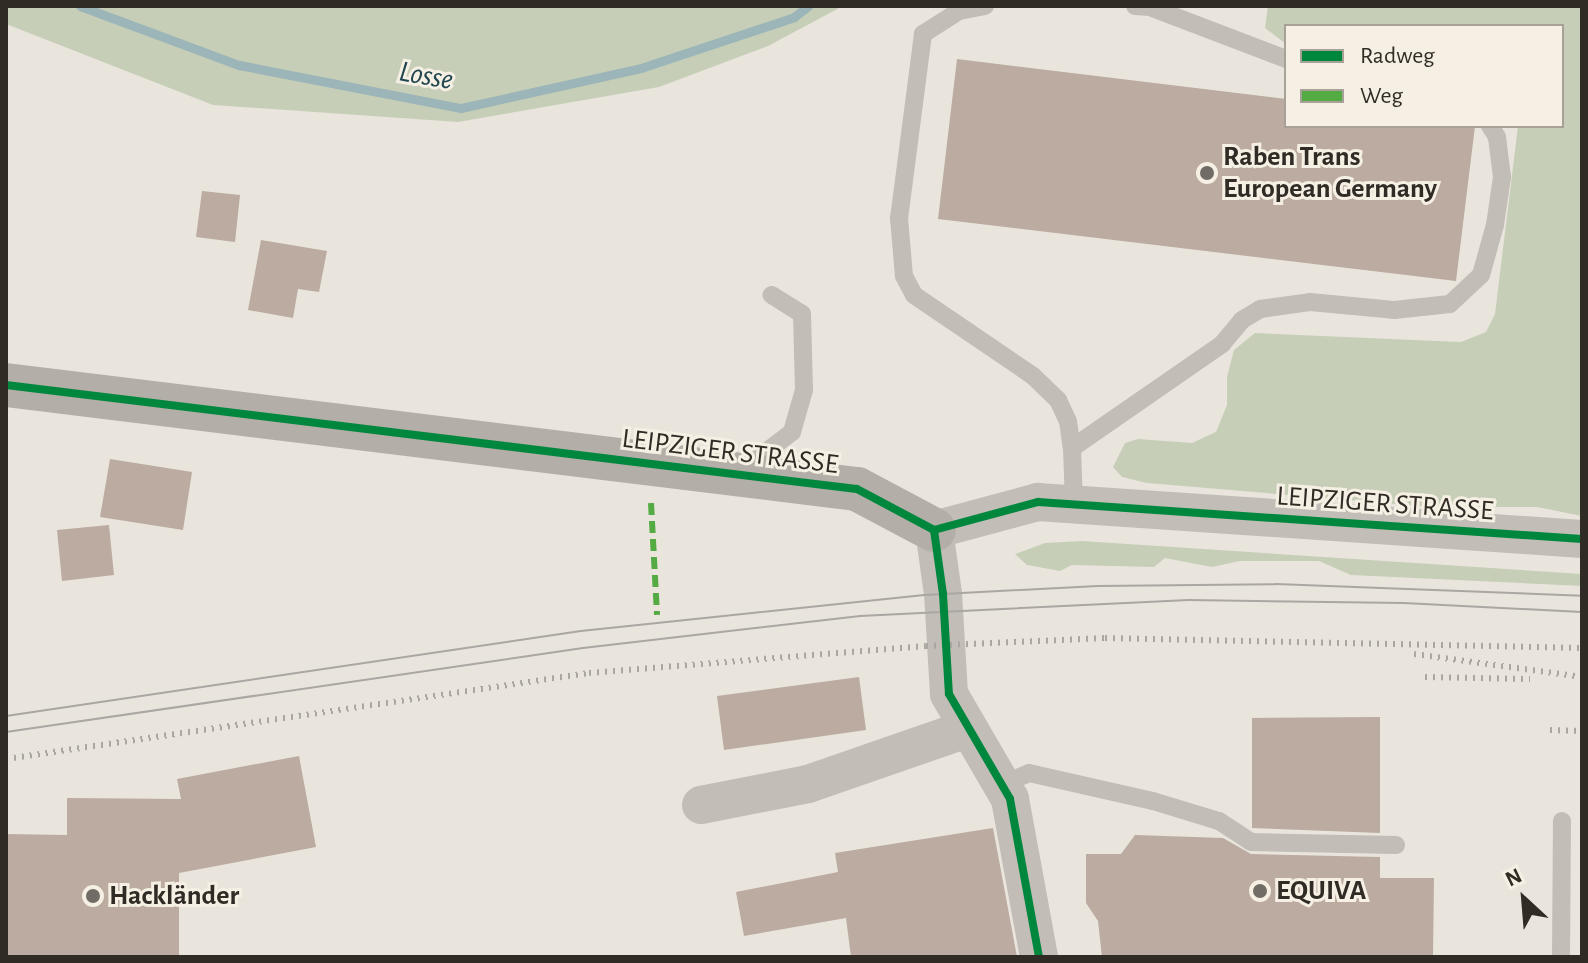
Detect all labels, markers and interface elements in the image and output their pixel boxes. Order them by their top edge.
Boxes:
legend [1284,24,1564,128]
text: Radweg [1360,44,1435,68]
water label: Losse [396,54,456,98]
text: Weg [1360,84,1403,108]
place label: Raben Trans European Germany [1223,140,1437,206]
marker: Raben Trans European Germany [1198,164,1216,182]
street label: LEIPZIGER STRASSE [620,422,840,482]
street label: LEIPZIGER STRASSE [1275,480,1495,528]
north arrow [1484,859,1564,939]
text: N [1502,864,1525,891]
place label: EQUIVA [1276,874,1366,908]
place label: Hackländer [109,879,239,913]
marker: EQUIVA [1251,882,1269,900]
marker: Hackländer [84,887,102,905]

